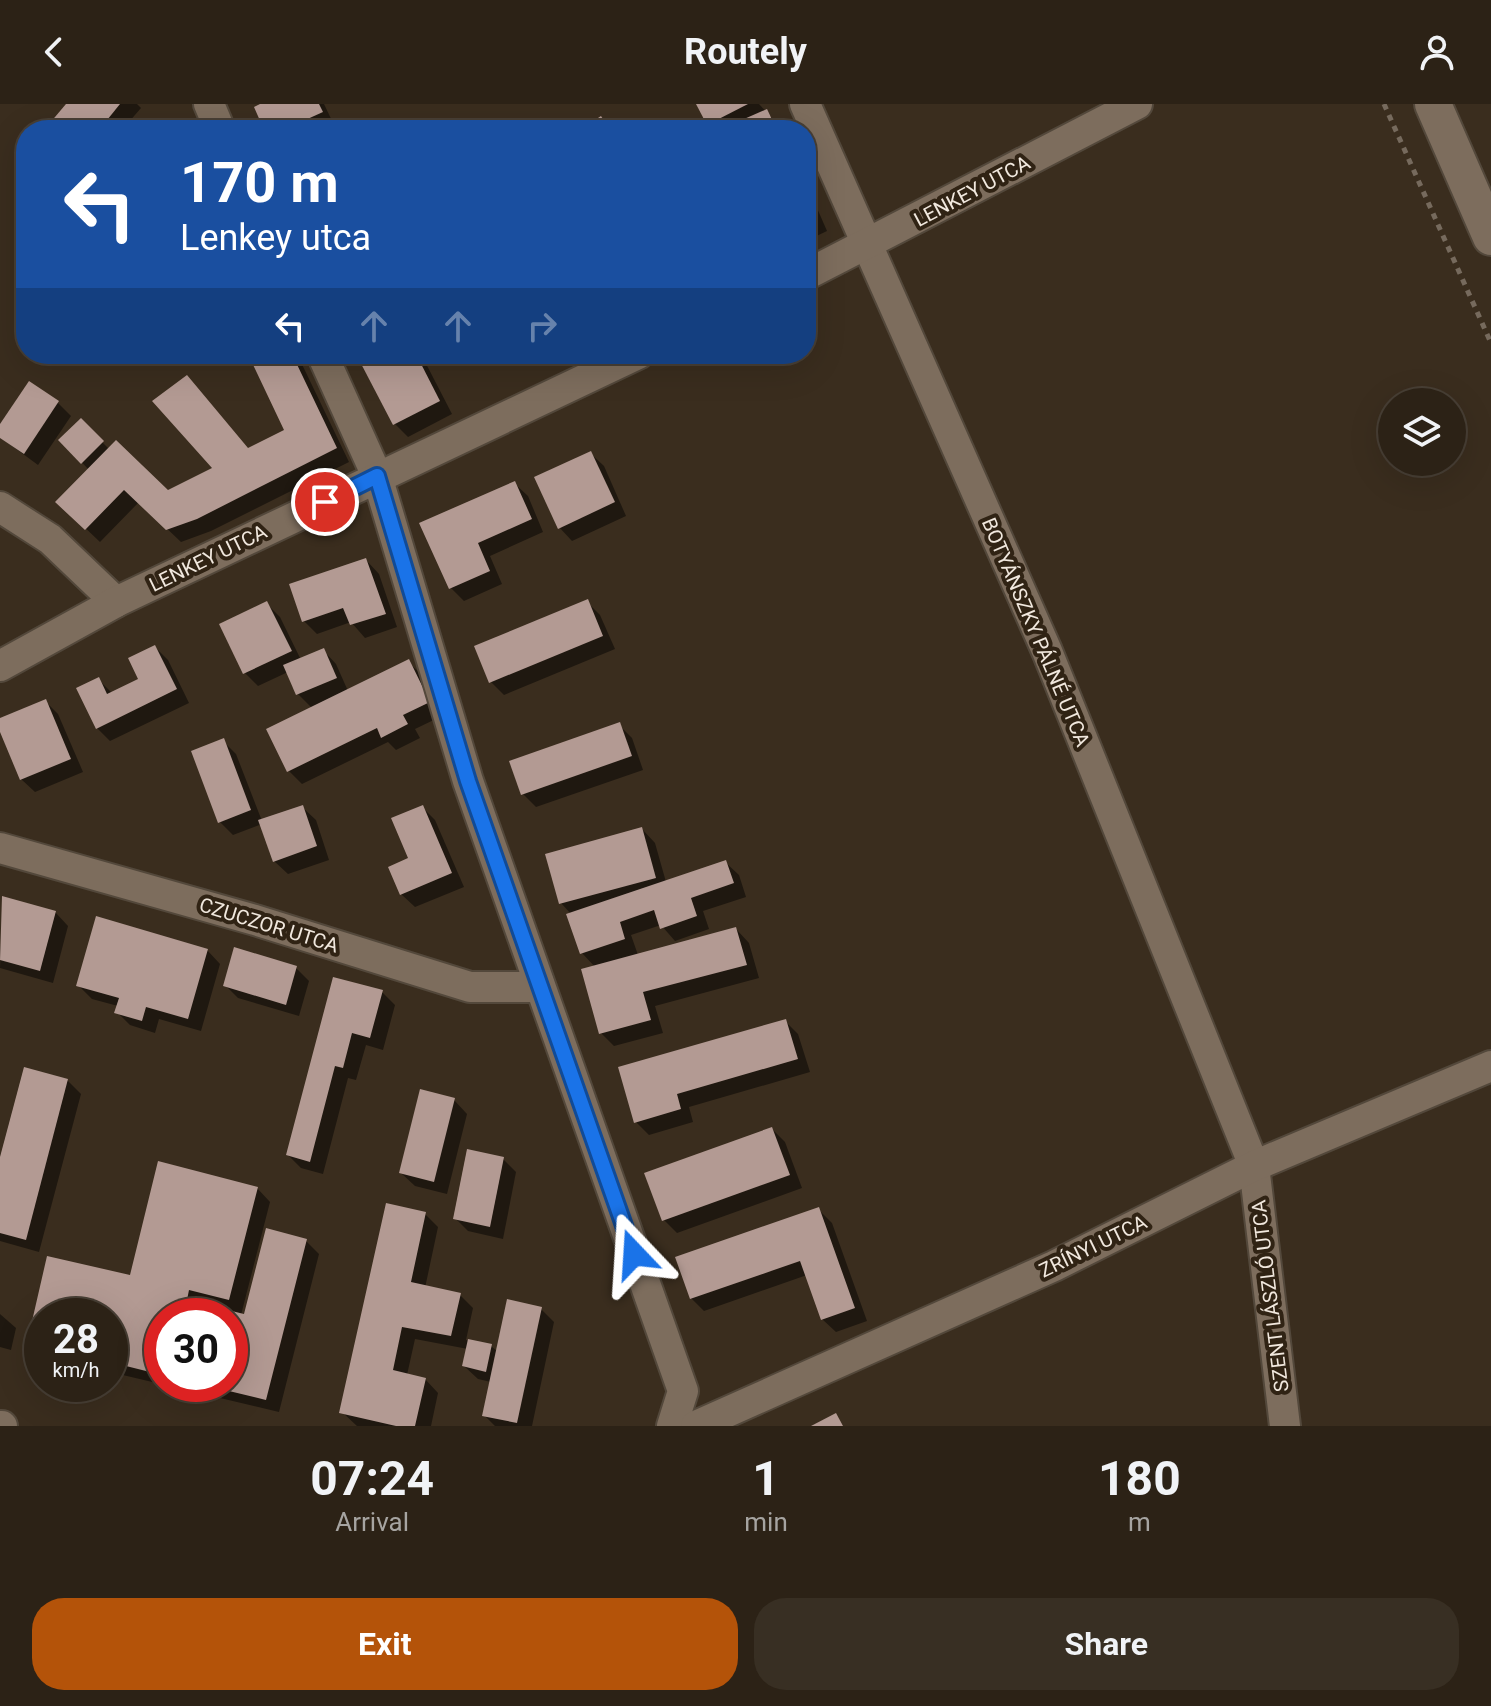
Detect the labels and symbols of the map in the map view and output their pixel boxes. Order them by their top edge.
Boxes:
street label: LENKEY UTCA [910,150,1034,232]
pin [291,468,359,536]
street label: BOTYÁNSZKY PÁLNÉ UTCA [977,514,1095,750]
street label: LENKEY UTCA [145,519,271,597]
street label: CZUCZOR UTCA [196,892,342,958]
street label: SZENT LÁSZLÓ UTCA [1246,1199,1294,1393]
street label: ZRÍNYI UTCA [1035,1210,1151,1282]
position arrow [592,1212,676,1296]
speed limit sign: 30 [144,1298,248,1402]

